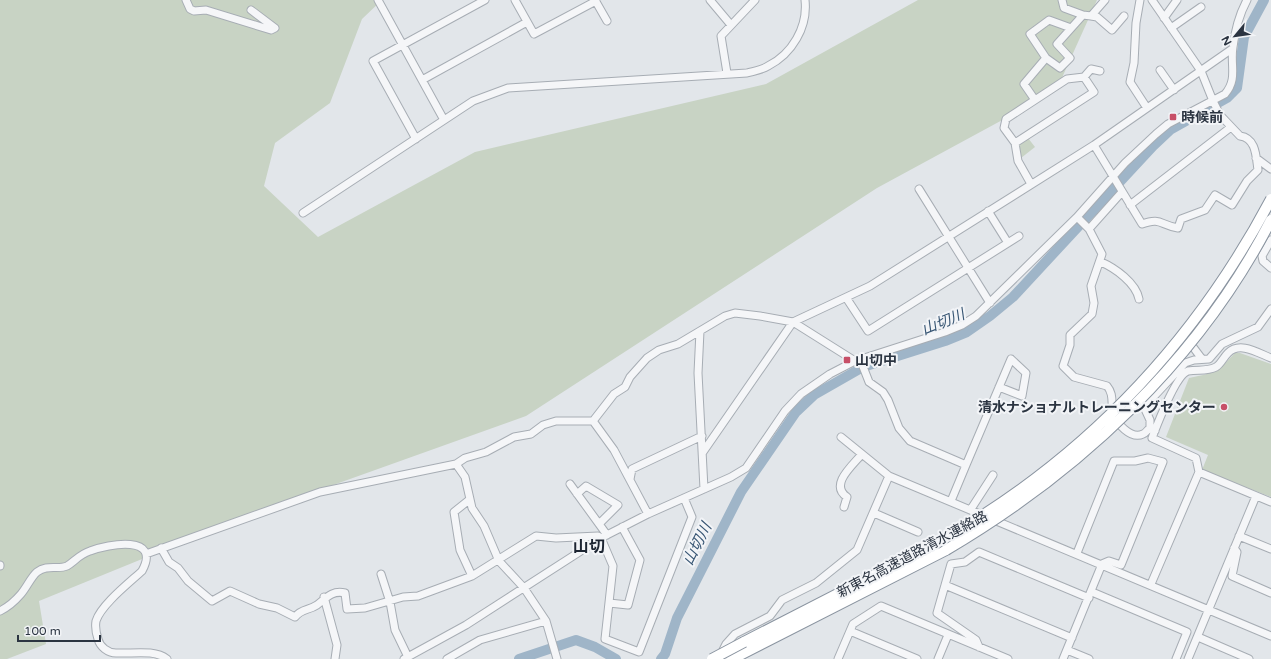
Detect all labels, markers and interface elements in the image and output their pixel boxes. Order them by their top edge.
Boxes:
north arrow [1215,16,1255,56]
text: N [1219,34,1235,48]
place label: 時候前 [1181,109,1223,126]
marker: 時候前 [1168,112,1178,122]
water label: 山切川 [919,304,969,339]
place label: 山切中 [855,352,897,369]
marker: 山切中 [842,355,852,365]
place label: 清水ナショナルトレーニングセンター [978,399,1216,416]
marker: 清水ナショナルトレーニングセンター [1219,402,1229,412]
street label: 新東名高速道路清水連絡路 [834,508,990,601]
water label: 山切川 [679,518,716,568]
district label: 山切 [573,537,605,557]
scale bar [18,617,100,643]
text: 100 m [24,624,61,638]

